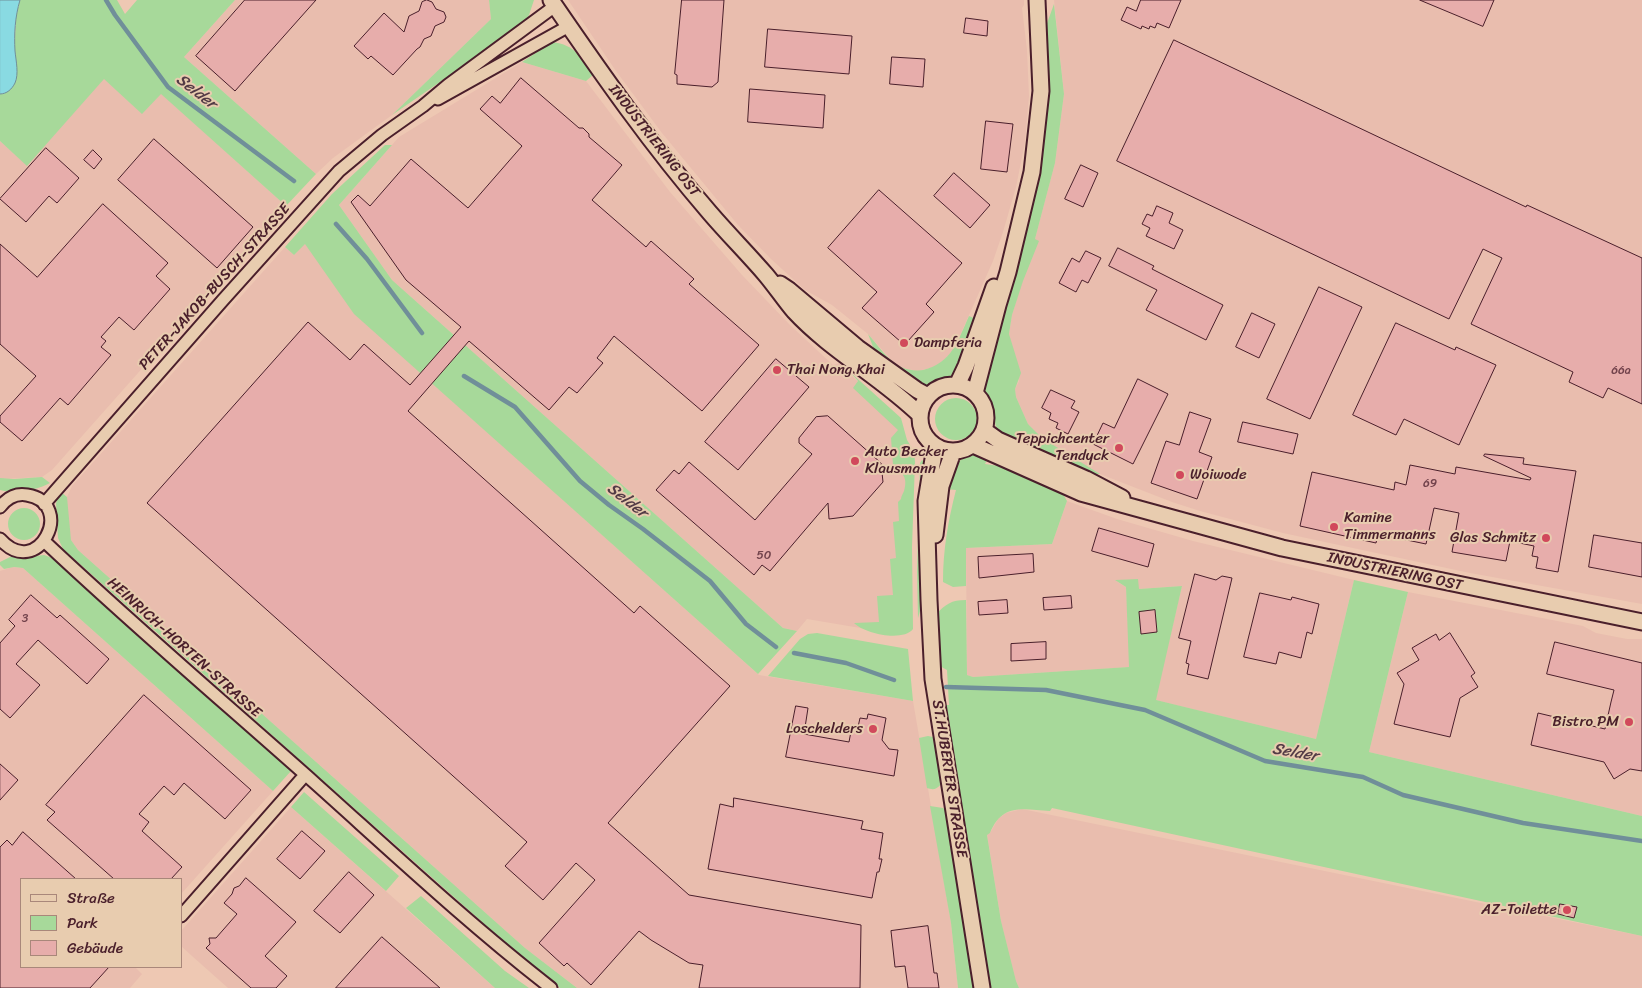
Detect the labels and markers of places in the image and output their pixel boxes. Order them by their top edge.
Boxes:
place label: Dampferia [914,334,982,352]
marker: Dampferia [898,337,910,349]
place label: Thai Nong Khai [787,361,885,379]
marker: Thai Nong Khai [771,364,783,376]
place label: Teppichcenter Tendyck [1016,430,1109,465]
marker: Teppichcenter Tendyck [1113,442,1125,454]
place label: Auto Becker Klausmann [865,443,947,478]
marker: Auto Becker Klausmann [849,455,861,467]
place label: Woiwode [1190,466,1247,484]
marker: Woiwode [1174,469,1186,481]
place label: Kamine Timmermanns [1344,509,1436,544]
marker: Kamine Timmermanns [1328,521,1340,533]
place label: Glas Schmitz [1450,529,1536,547]
marker: Glas Schmitz [1540,532,1552,544]
place label: Bistro PM [1552,713,1619,731]
marker: Bistro PM [1623,716,1635,728]
place label: Loschelders [786,720,863,738]
marker: Loschelders [867,723,879,735]
place label: AZ-Toilette [1481,901,1557,919]
marker: AZ-Toilette [1561,904,1573,916]

